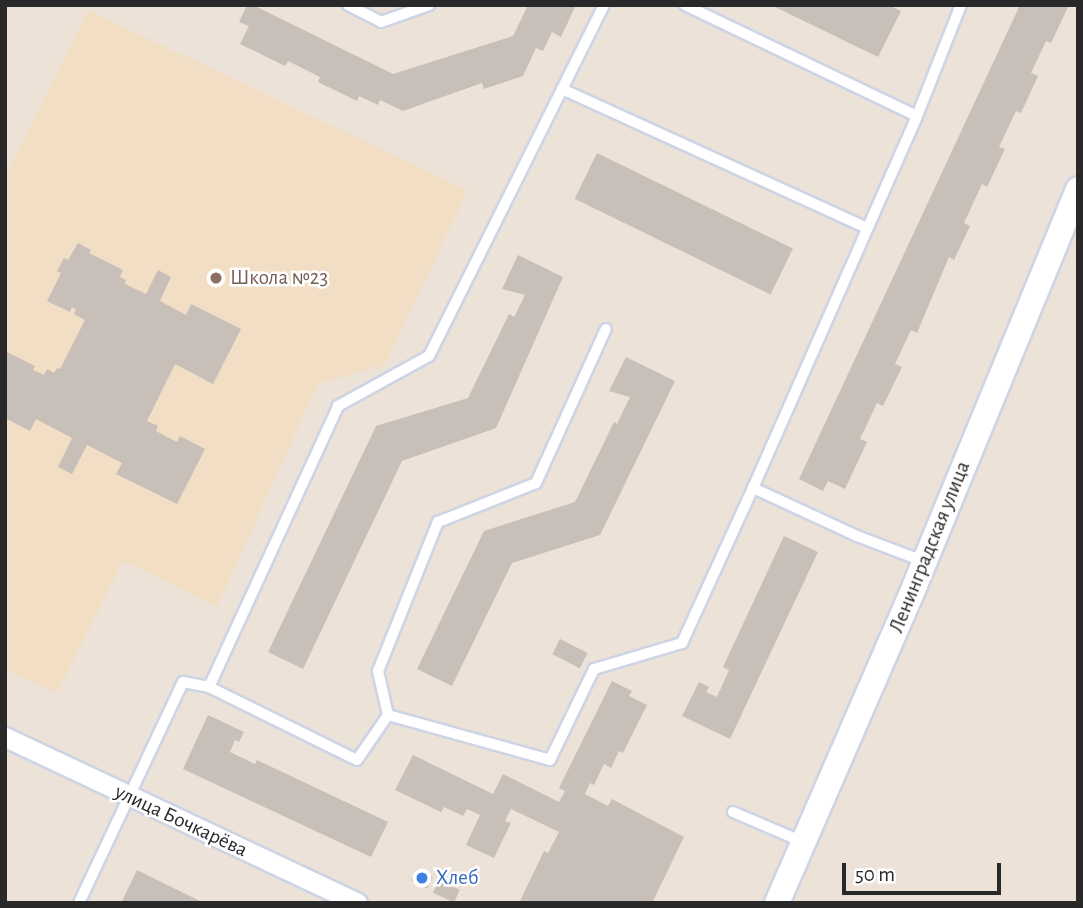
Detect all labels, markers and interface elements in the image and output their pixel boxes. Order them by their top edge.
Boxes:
place label: Школа №23 [230,265,328,291]
marker: Школа №23 [208,270,224,286]
street label: Ленинградская улица [884,457,976,637]
street label: улица Бочкарёва [111,779,251,863]
scale bar [845,848,1004,892]
text: 50 m [855,864,895,885]
place label: Хлеб [436,865,478,891]
marker: Хлеб [414,870,430,886]

